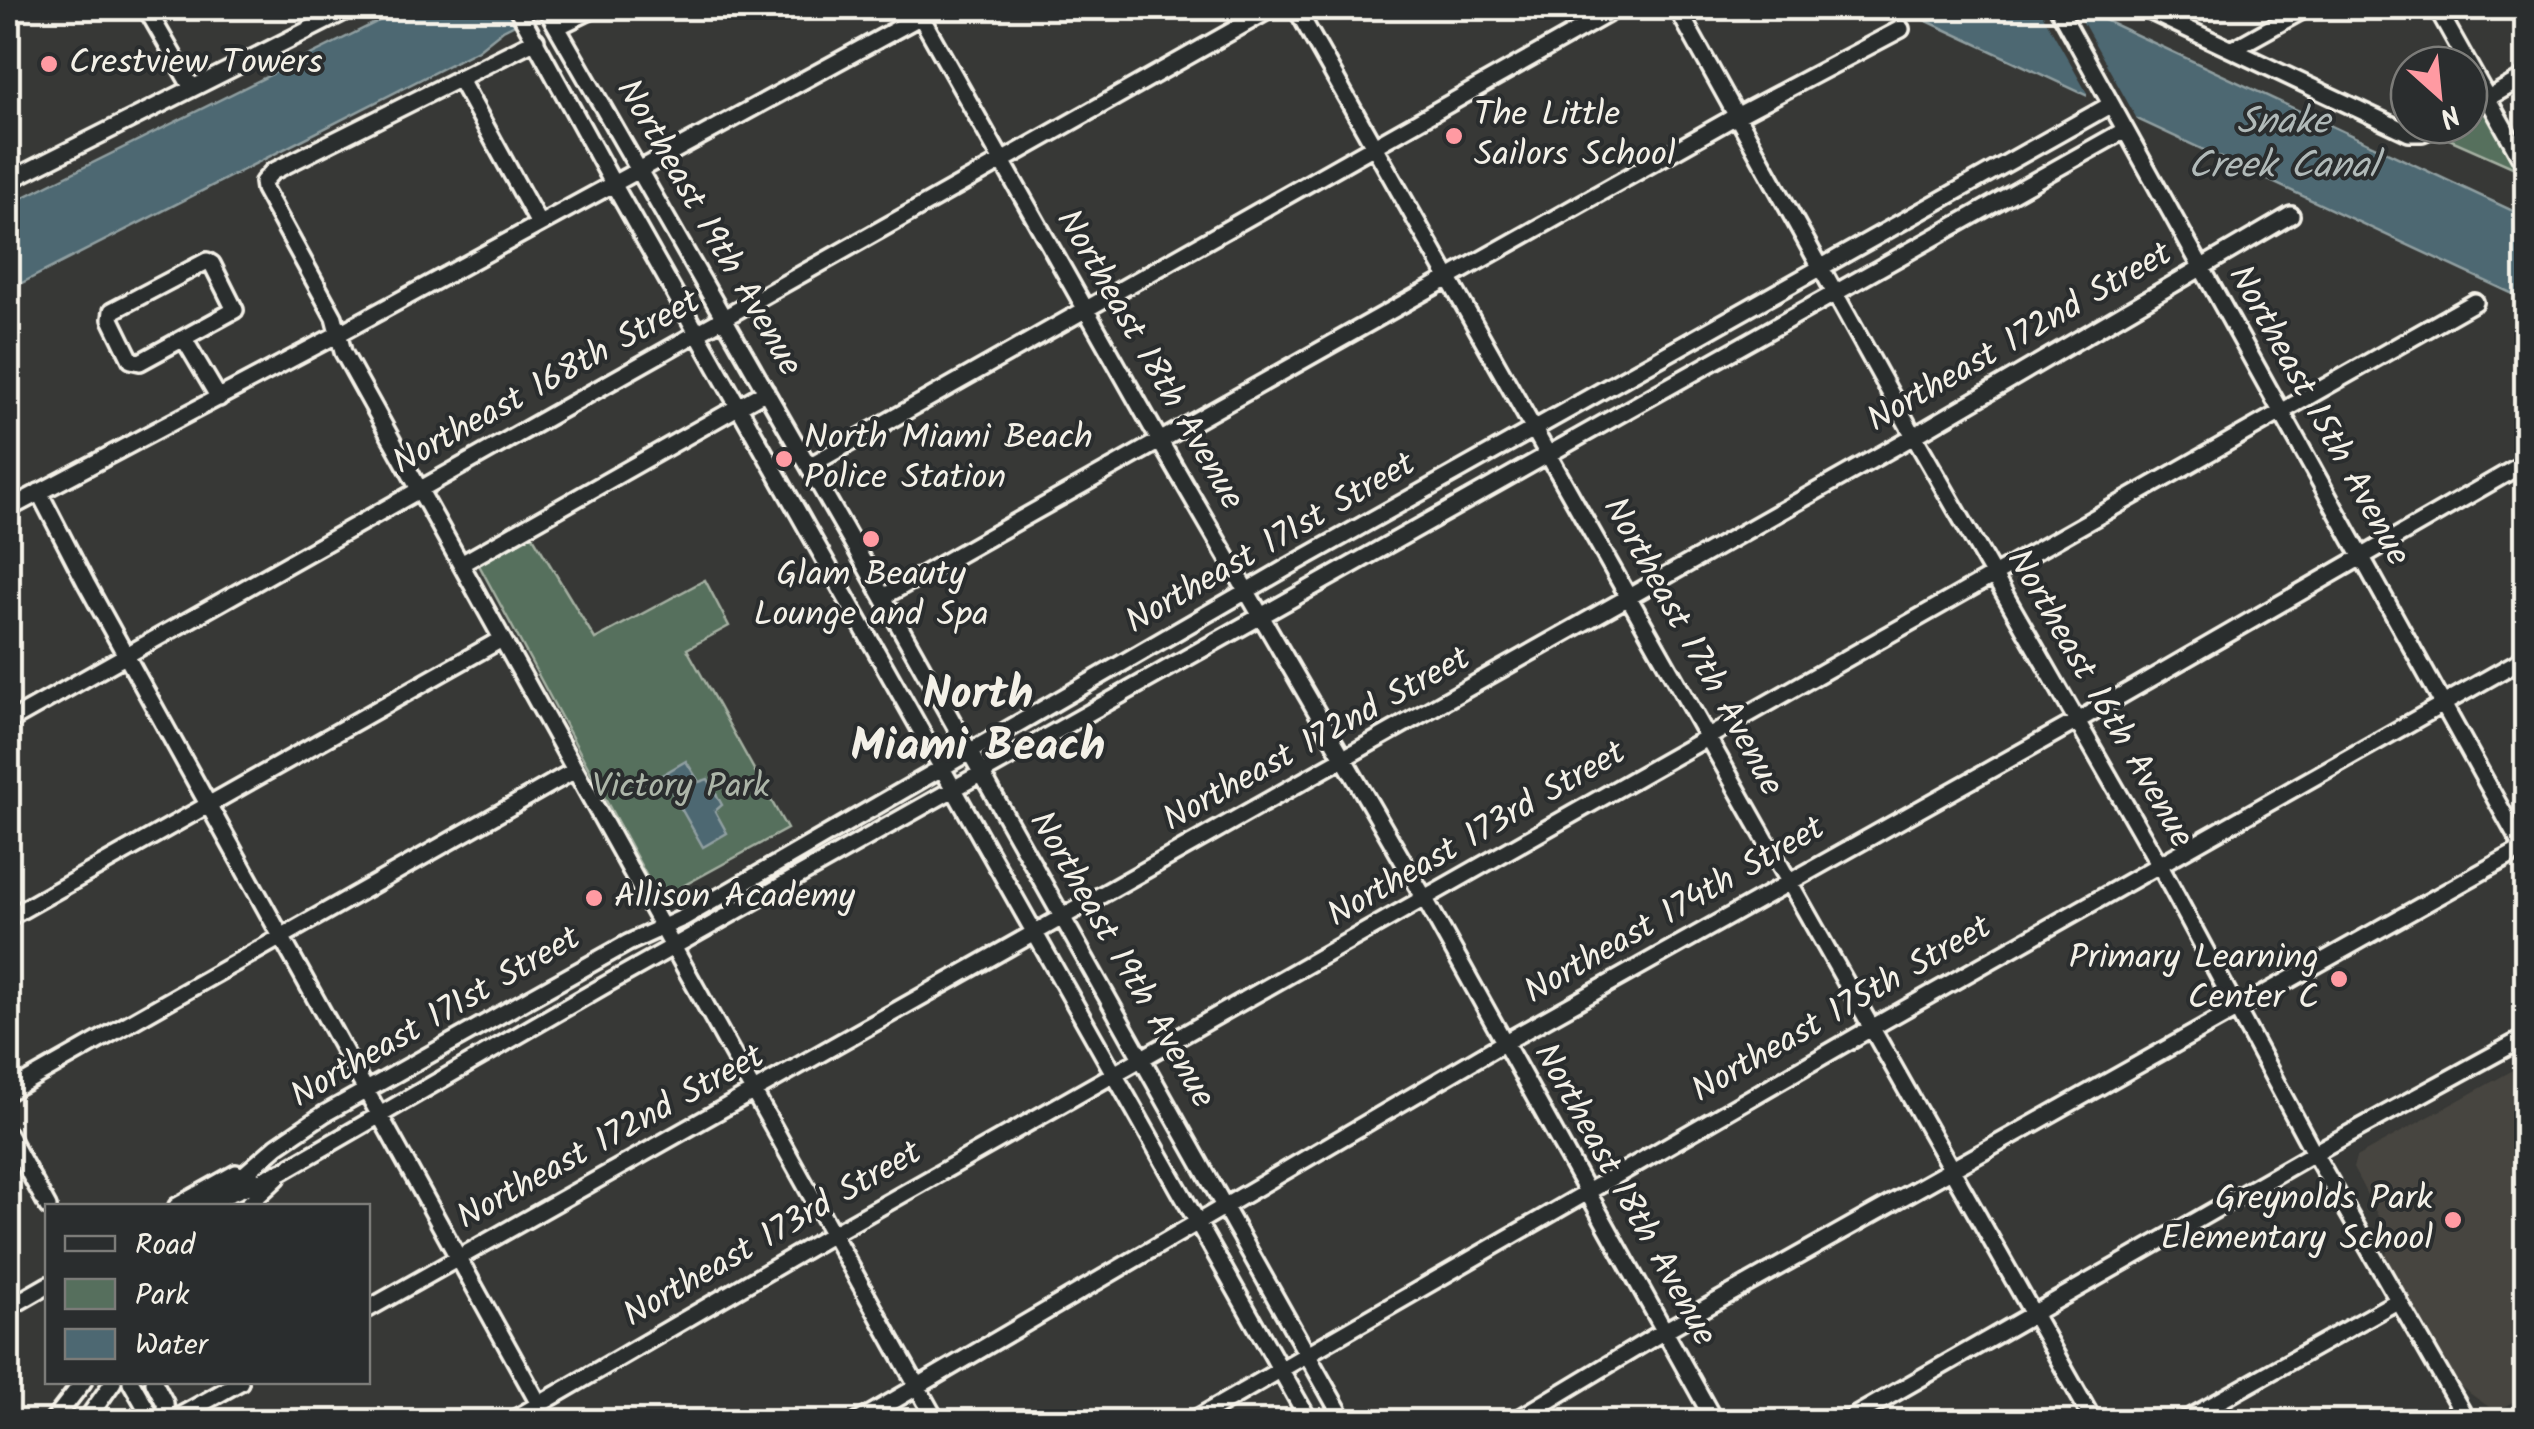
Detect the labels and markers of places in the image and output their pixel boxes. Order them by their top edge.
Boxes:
place label: Crestview Towers [69,36,323,92]
marker: Crestview Towers [38,53,60,75]
place label: The Little Sailors School [1474,88,1676,184]
marker: The Little Sailors School [1443,125,1465,147]
place label: North Miami Beach Police Station [804,411,1093,507]
marker: North Miami Beach Police Station [773,448,795,470]
marker: Glam Beauty Lounge and Spa [860,528,882,550]
place label: Glam Beauty Lounge and Spa [753,548,989,644]
place label: Allison Academy [614,870,856,926]
marker: Allison Academy [583,887,605,909]
place label: Primary Learning Center C [2069,931,2319,1027]
marker: Primary Learning Center C [2328,968,2350,990]
place label: Greynolds Park Elementary School [2161,1172,2434,1268]
marker: Greynolds Park Elementary School [2442,1209,2464,1231]

